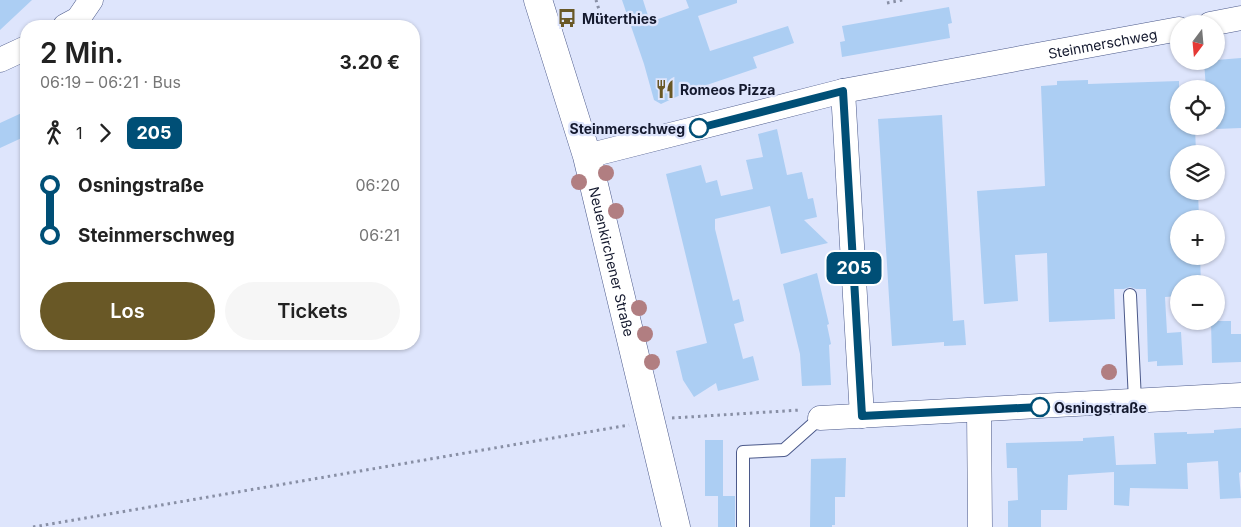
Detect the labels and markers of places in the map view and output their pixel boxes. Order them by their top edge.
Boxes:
bus stop icon: Müterthies [556,7,578,29]
place label: Müterthies [582,10,657,27]
restaurant icon: Romeos Pizza [654,78,676,100]
place label: Romeos Pizza [680,81,776,98]
marker: Steinmerschweg [689,118,709,138]
place label: Steinmerschweg [569,120,685,137]
marker: Osningstraße [1030,397,1050,417]
place label: Osningstraße [1054,399,1147,416]

